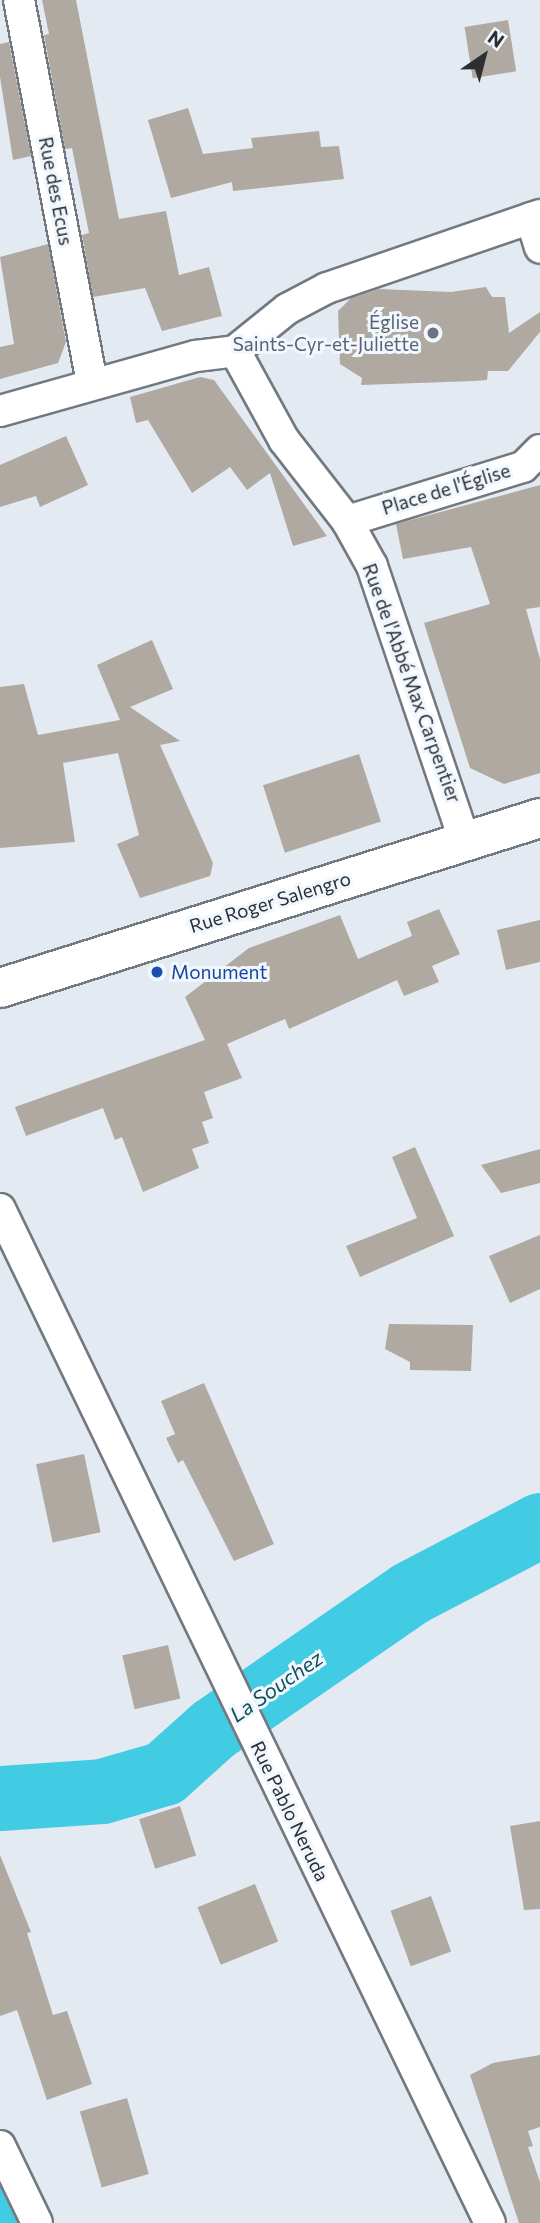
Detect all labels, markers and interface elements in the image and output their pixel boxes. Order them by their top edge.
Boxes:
north arrow [449,21,519,91]
text: N [484,25,509,52]
street label: Rue des Ecus [34,135,78,247]
place label: Église Saints-Cyr-et-Juliette [233,311,419,355]
marker: Église Saints-Cyr-et-Juliette [425,325,441,341]
street label: Place de l'Église [379,459,513,519]
street label: Rue de l'Abbé Max Carpentier [358,560,466,806]
street label: Rue Roger Salengro [187,867,353,937]
place label: Monument [171,961,267,983]
marker: Monument [149,964,165,980]
water label: La Souchez [225,1645,327,1727]
street label: Rue Pablo Neruda [246,1737,334,1885]

